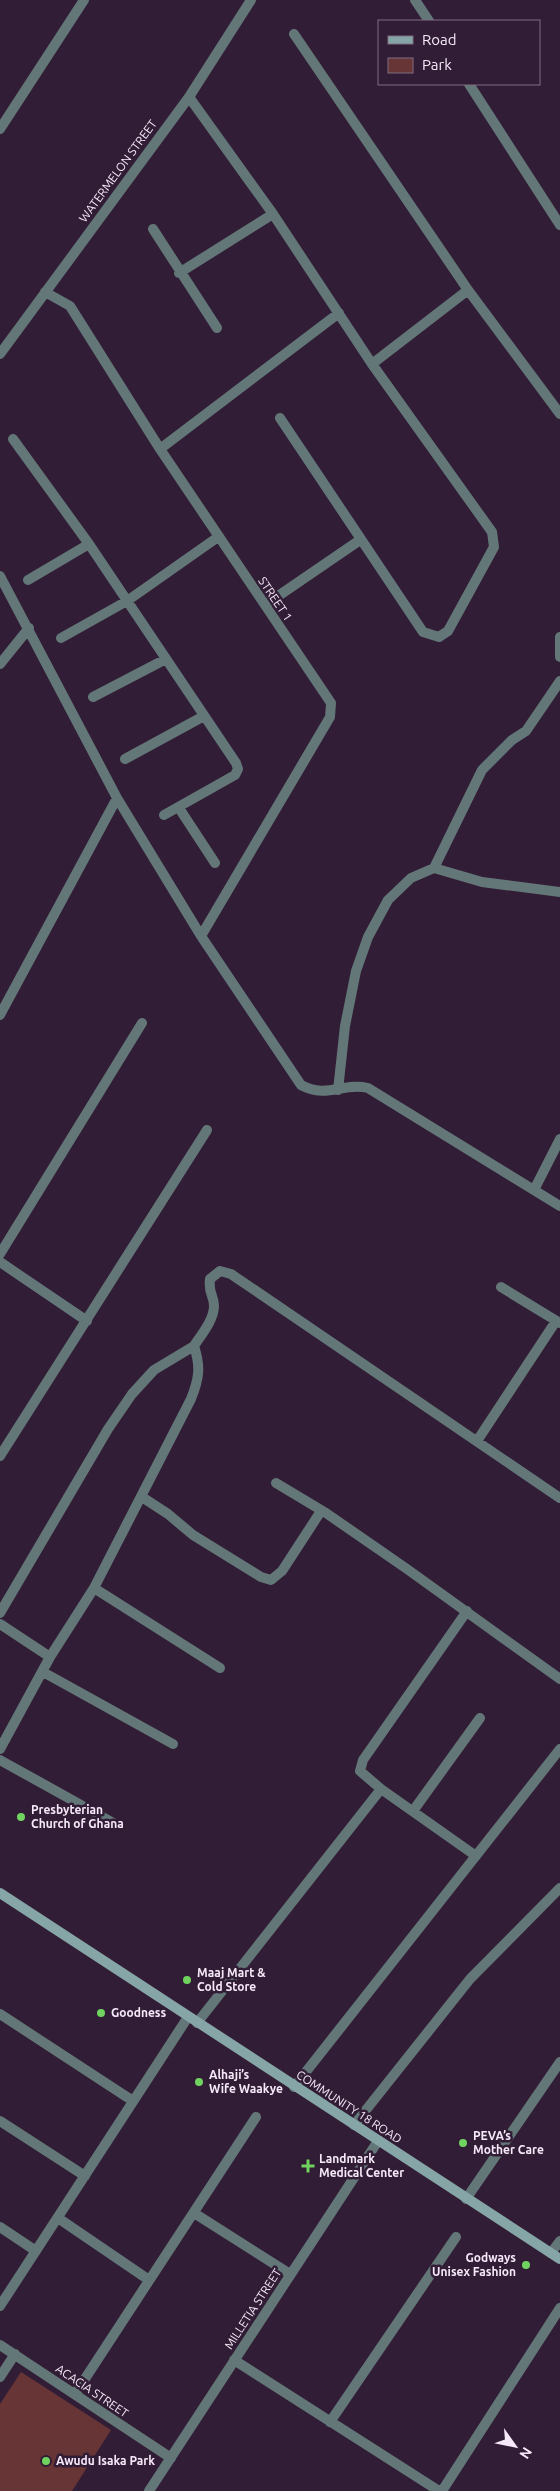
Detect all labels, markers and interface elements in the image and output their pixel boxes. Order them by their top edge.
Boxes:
legend [378,20,540,85]
text: Road [422,31,457,48]
text: Park [422,56,452,73]
street label: WATERMELON STREET [76,117,159,224]
street label: STREET 1 [256,574,295,623]
place label: Presbyterian Church of Ghana [31,1803,124,1830]
marker: Presbyterian Church of Ghana [15,1811,27,1823]
place label: Maaj Mart & Cold Store [197,1966,266,1993]
marker: Maaj Mart & Cold Store [181,1974,193,1986]
place label: Goodness [111,2006,167,2019]
marker: Goodness [95,2007,107,2019]
place label: Alhaji’s Wife Waakye [209,2068,283,2095]
street label: COMMUNITY 18 ROAD [294,2068,404,2146]
marker: Alhaji’s Wife Waakye [193,2076,205,2088]
place label: PEVA’s Mother Care [473,2129,544,2156]
marker: PEVA’s Mother Care [457,2137,469,2149]
place label: Landmark Medical Center [319,2152,404,2179]
marker: Landmark Medical Center [301,2159,315,2173]
place label: Godways Unisex Fashion [432,2251,516,2278]
marker: Godways Unisex Fashion [520,2259,532,2271]
street label: MILLETIA STREET [222,2266,284,2351]
street label: ACACIA STREET [54,2362,131,2420]
north arrow [490,2421,540,2471]
text: N [516,2444,535,2462]
place label: Awudu Isaka Park [56,2454,155,2467]
marker: Awudu Isaka Park [40,2455,52,2467]

